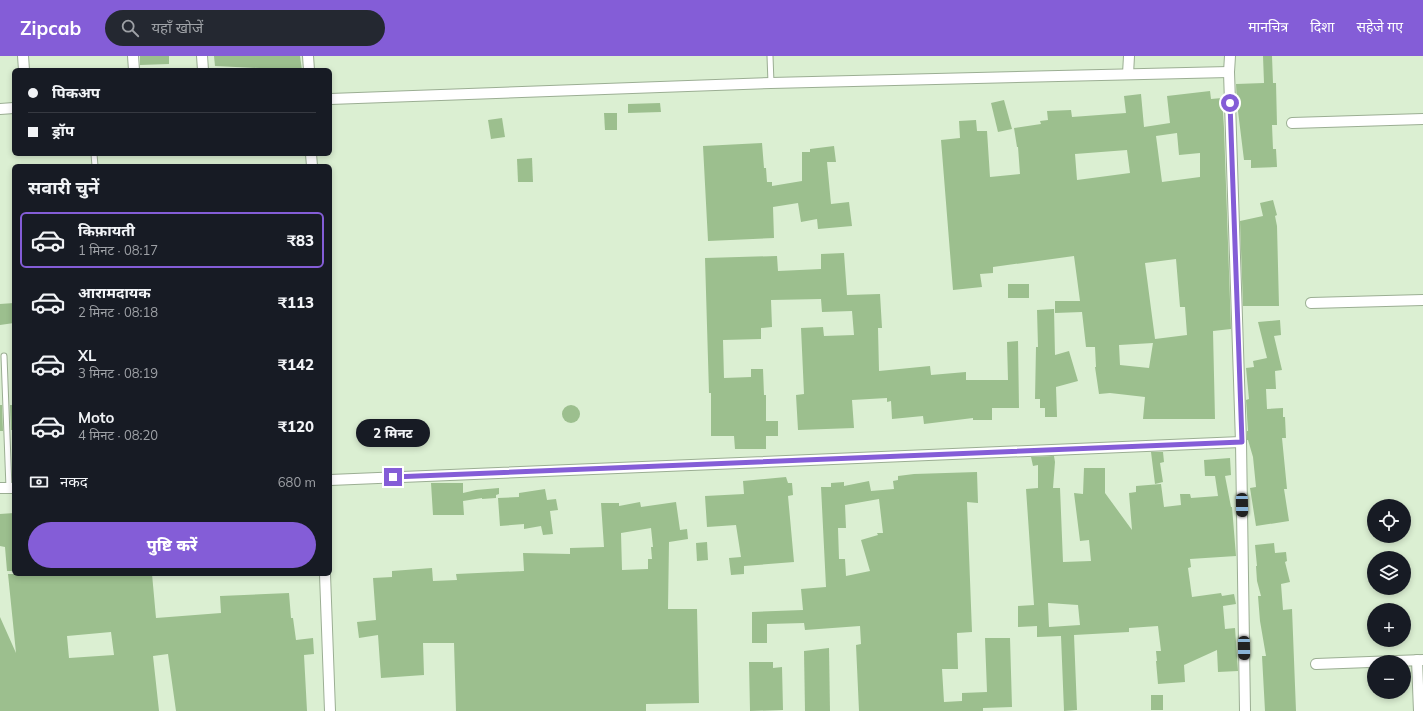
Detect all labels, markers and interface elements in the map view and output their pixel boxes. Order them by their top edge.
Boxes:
search box [105,10,385,46]
text: Zipcab [20,16,81,40]
icon: search [119,17,141,39]
text: यहाँ खोजें [151,18,203,37]
text: मानचित्र [1248,18,1288,36]
text: दिशा [1310,18,1334,36]
text: सहेजे गए [1356,18,1403,36]
text: पिकअप [52,83,100,102]
route start [1221,94,1239,112]
text: ड्रॉप [52,121,74,140]
text: सवारी चुनें [28,176,99,199]
text: किफ़ायती [78,221,135,240]
icon: car [30,222,66,258]
text: ₹83 [287,231,314,250]
text: 1 मिनट · 08:17 [78,242,158,258]
text: आरामदायक [78,283,151,302]
icon: car [30,284,66,320]
text: ₹113 [278,293,314,312]
text: 2 मिनट · 08:18 [78,304,158,320]
icon: car [30,346,66,382]
text: XL [78,346,96,365]
text: ₹142 [278,355,314,374]
text: 3 मिनट · 08:19 [78,365,158,381]
icon: car [30,408,66,444]
text: Moto [78,408,114,427]
text: ₹120 [278,417,314,436]
callout: 2 मिनट [356,419,430,447]
text: 2 मिनट [373,425,413,441]
text: 4 मिनट · 08:20 [78,427,158,443]
route end [384,468,402,486]
icon: cash [28,471,50,493]
text: नकद [60,472,88,491]
text: 680 m [278,474,316,490]
car [1236,493,1248,517]
map controls [1367,499,1411,699]
button: locate [1367,499,1411,543]
button: पुष्टि करें [28,522,316,568]
button: layers [1367,551,1411,595]
button: + [1367,603,1411,647]
car [1238,636,1250,660]
button: − [1367,655,1411,699]

